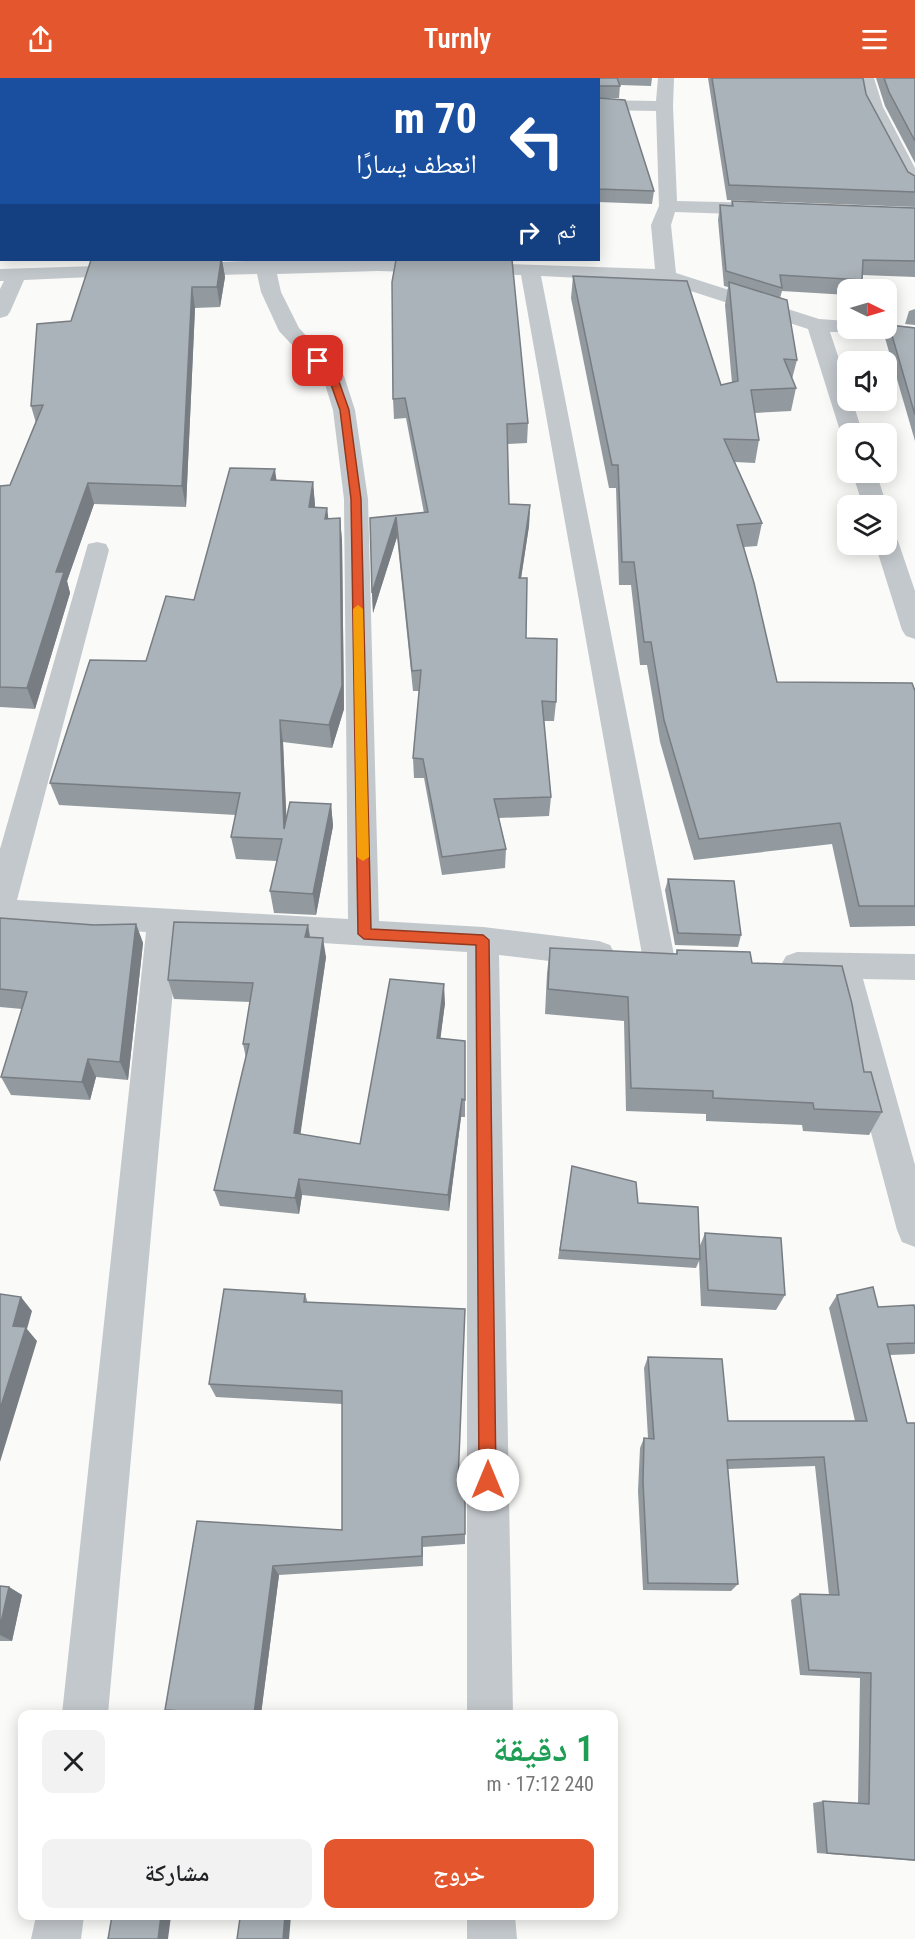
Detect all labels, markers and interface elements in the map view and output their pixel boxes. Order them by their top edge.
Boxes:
icon: share [24,23,57,56]
text: Turnly [424,23,491,55]
icon: menu [858,23,891,56]
text: 70 m [394,94,477,143]
icon: left [498,102,576,180]
text: انعطف يسارًا [356,148,477,180]
icon: right [512,216,545,249]
text: ثم [557,218,576,243]
north arrow [837,279,897,339]
map controls [837,279,897,555]
pin [292,335,343,386]
icon: arrive [301,344,334,377]
button: sound [837,351,897,411]
button: search [837,423,897,483]
button: layers [837,495,897,555]
position arrow [456,1448,520,1512]
text: 1 دقيقة [493,1728,594,1770]
button: close [42,1730,105,1793]
text: 240 m · 17:12 [487,1772,594,1796]
button: مشاركة [42,1839,312,1908]
button: خروج [324,1839,594,1908]

